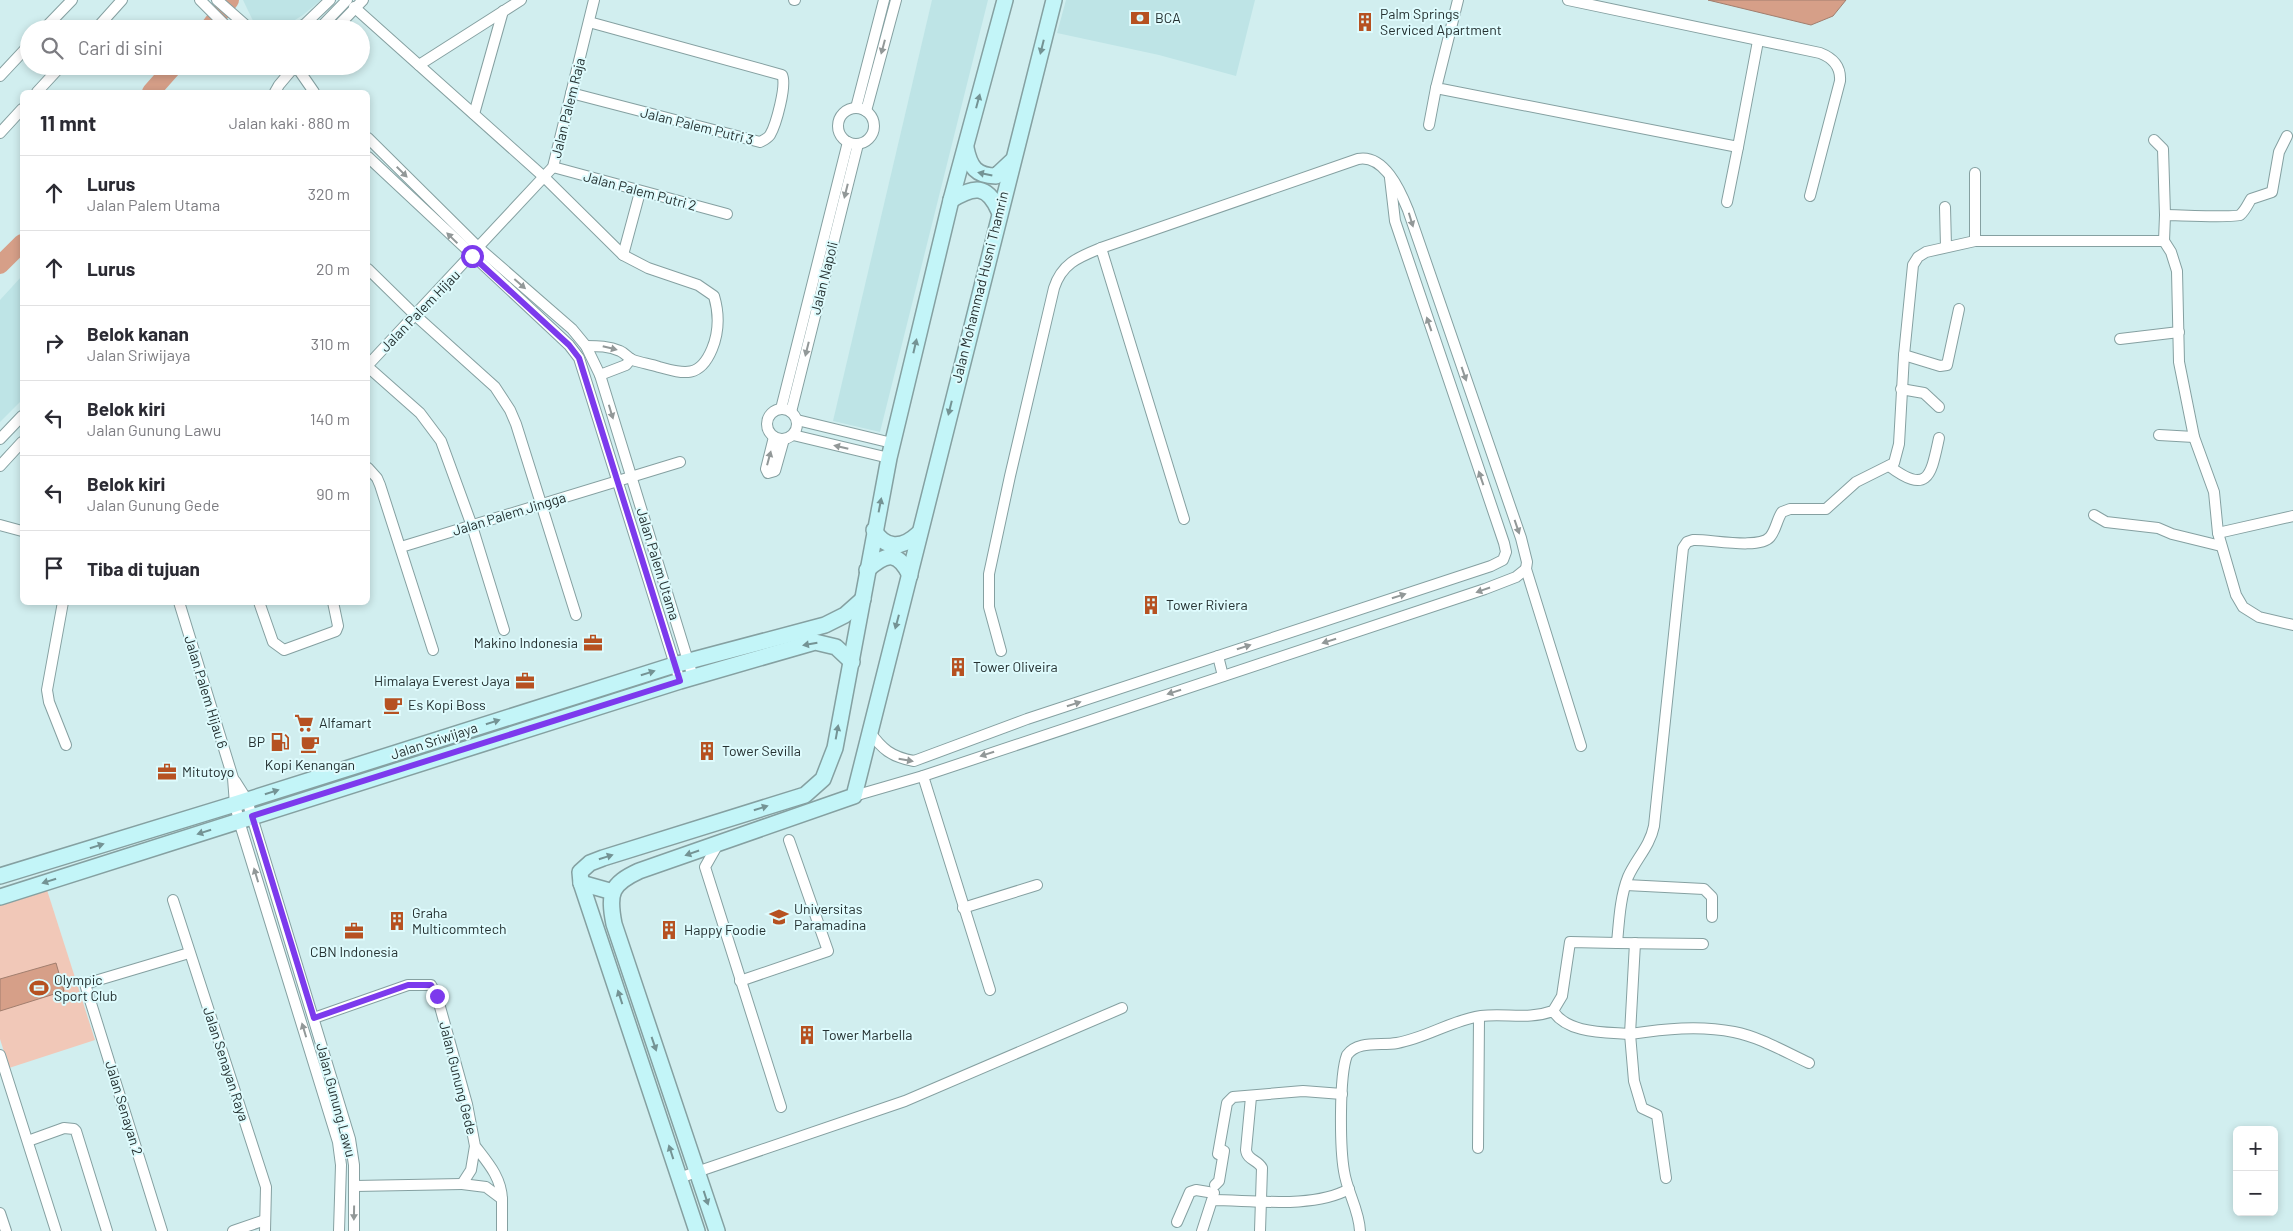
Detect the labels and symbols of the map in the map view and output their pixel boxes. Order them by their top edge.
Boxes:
place label: Palm Springs Serviced Apartment [1380,5,1502,38]
bank icon: BCA [1129,7,1151,29]
place label: BCA [1155,9,1181,26]
building icon: Palm Springs Serviced Apartment [1354,11,1376,33]
one-way arrow [879,40,887,55]
one-way arrow [1038,40,1046,55]
street label: Jalan Palem Raja [547,56,588,160]
one-way arrow [975,94,983,109]
street label: Jalan Palem Putri 3 [639,103,755,148]
one-way arrow [396,166,408,178]
street label: Jalan Palem Putri 2 [582,167,698,214]
one-way arrow [977,170,992,178]
one-way arrow [842,184,850,199]
street label: Jalan Mohammad Husni Thamrin [947,189,1012,384]
one-way arrow [1408,213,1416,228]
one-way arrow [447,232,459,244]
street label: Jalan Napoli [806,240,841,316]
route start [461,245,484,268]
street label: Jalan Palem Hijau [376,266,463,355]
one-way arrow [513,278,526,289]
one-way arrow [1425,317,1432,332]
one-way arrow [911,338,919,354]
one-way arrow [803,342,811,357]
one-way arrow [603,344,618,352]
one-way arrow [1461,366,1468,381]
one-way arrow [945,401,953,416]
one-way arrow [608,405,616,420]
one-way arrow [834,443,849,451]
one-way arrow [765,451,773,466]
one-way arrow [1477,471,1485,486]
street label: Jalan Palem Jingga [450,488,568,539]
one-way arrow [876,496,884,512]
street label: Jalan Palem Utama [633,506,684,622]
one-way arrow [1513,520,1521,535]
one-way arrow [1475,586,1490,594]
one-way arrow [1391,592,1406,600]
building icon: Tower Riviera [1140,594,1162,616]
place label: Tower Riviera [1166,596,1248,613]
one-way arrow [893,615,901,630]
office icon: Makino Indonesia [582,632,604,654]
street label: Jalan Palem Hijau 6 [181,633,232,750]
place label: Makino Indonesia [474,634,578,651]
one-way arrow [1321,638,1336,645]
one-way arrow [802,641,818,649]
one-way arrow [1237,643,1252,651]
building icon: Tower Oliveira [947,656,969,678]
place label: Tower Oliveira [973,658,1058,675]
one-way arrow [641,669,656,676]
office icon: Himalaya Everest Jaya [514,670,536,692]
place label: Himalaya Everest Jaya [374,672,510,689]
one-way arrow [1167,689,1182,697]
cafe icon: Es Kopi Boss [382,694,404,716]
place label: Es Kopi Boss [408,696,486,713]
one-way arrow [1066,700,1081,707]
supermarket icon: Alfamart [293,712,315,734]
place label: Alfamart [319,714,372,731]
street label: Jalan Sriwijaya [388,718,479,763]
one-way arrow [486,718,501,726]
one-way arrow [834,724,842,740]
fuel station icon: BP [269,731,291,753]
place label: BP [248,733,265,750]
cafe icon: Kopi Kenangan [299,733,321,755]
building icon: Tower Sevilla [696,740,718,762]
place label: Tower Sevilla [722,742,801,759]
one-way arrow [980,751,995,759]
place label: Kopi Kenangan [265,756,355,773]
one-way arrow [898,756,914,764]
office icon: Mitutoyo [156,761,178,783]
place label: Mitutoyo [182,763,234,780]
one-way arrow [264,788,279,796]
one-way arrow [754,804,769,812]
one-way arrow [196,829,211,837]
one-way arrow [89,842,104,850]
one-way arrow [685,850,700,857]
one-way arrow [599,853,614,861]
one-way arrow [252,867,260,882]
one-way arrow [41,877,56,885]
place label: Universitas Paramadina [794,900,866,933]
place label: Graha Multicommtech [412,904,507,937]
school or university icon: Universitas Paramadina [768,906,790,928]
building icon: Graha Multicommtech [386,910,408,932]
building icon: Happy Foodie [658,919,680,941]
office icon: CBN Indonesia [343,920,365,942]
place label: Happy Foodie [684,921,766,938]
place label: CBN Indonesia [310,943,398,960]
place label: Olympic Sport Club [54,971,118,1004]
sports icon: Olympic Sport Club [28,977,50,999]
route end [426,985,449,1008]
one-way arrow [615,990,623,1005]
street label: Jalan Senayan Raya [200,1005,253,1123]
street label: Jalan Gunung Gede [436,1020,481,1136]
one-way arrow [299,1022,307,1037]
building icon: Tower Marbella [796,1024,818,1046]
place label: Tower Marbella [822,1026,912,1043]
one-way arrow [650,1036,658,1051]
street label: Jalan Gunung Lawu [313,1041,360,1159]
street label: Jalan Senayan 2 [102,1059,147,1157]
one-way arrow [666,1144,674,1159]
one-way arrow [703,1190,710,1205]
one-way arrow [350,1205,358,1221]

